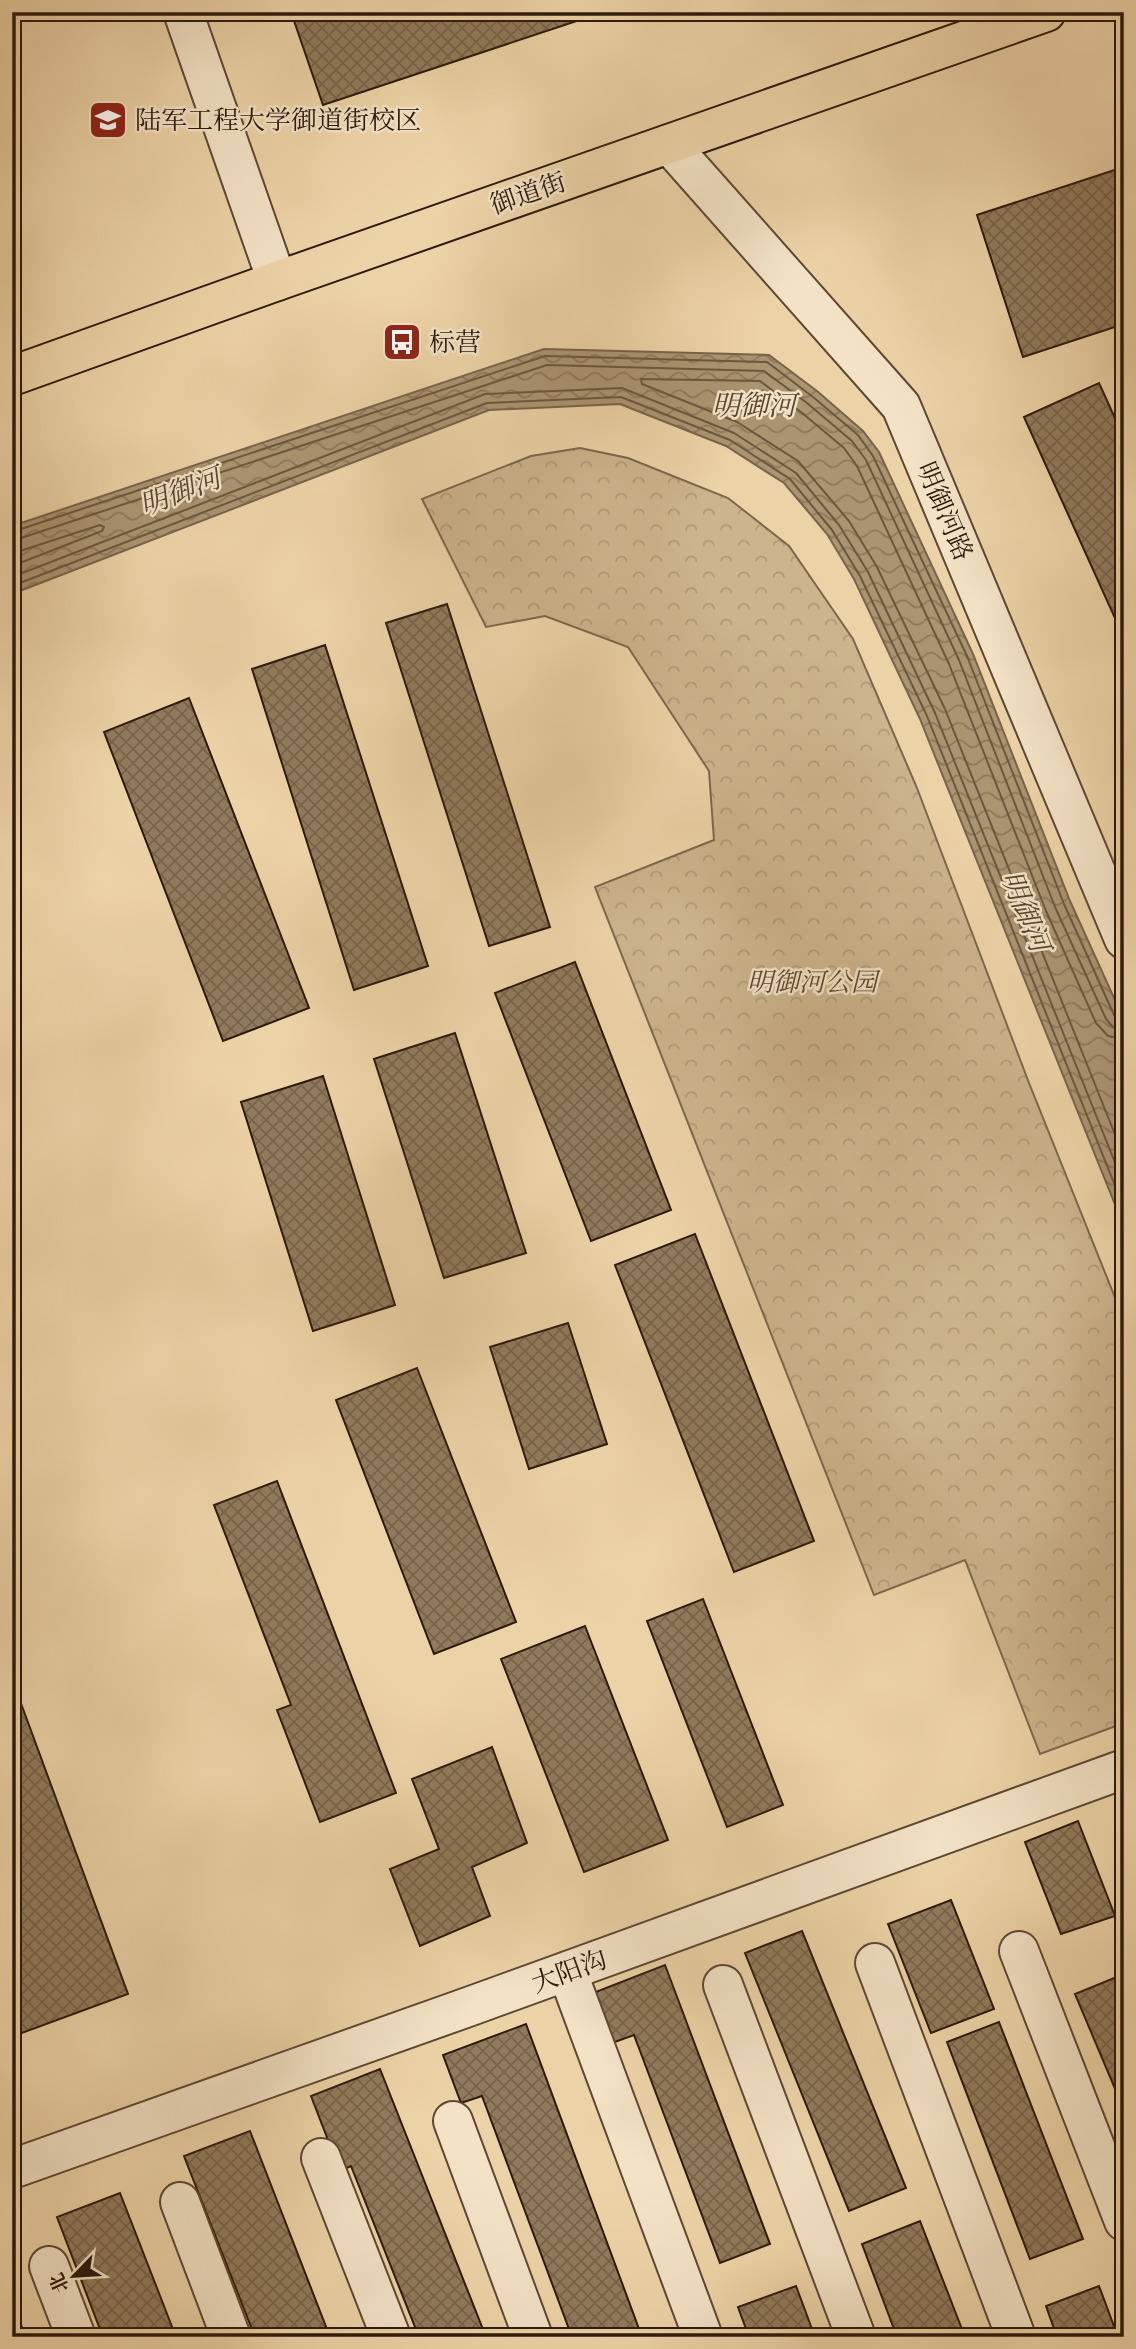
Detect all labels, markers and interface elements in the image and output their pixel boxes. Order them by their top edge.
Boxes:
school or university icon: 陆军工程大学御道街校区 [87,99,129,141]
place label: 陆军工程大学御道街校区 [135,105,421,136]
street label: 御道街 [486,166,570,221]
bus stop icon: 标营 [381,321,423,363]
place label: 标营 [429,327,481,358]
water label: 明御河 [712,389,801,422]
street label: 明御河路 [910,457,979,565]
water label: 明御河 [135,459,230,522]
water label: 明御河 [995,866,1058,961]
park label: 明御河公园 [747,967,881,998]
street label: 大阳沟 [527,1944,611,1999]
north arrow [38,2240,108,2310]
text: 北 [46,2269,73,2296]

